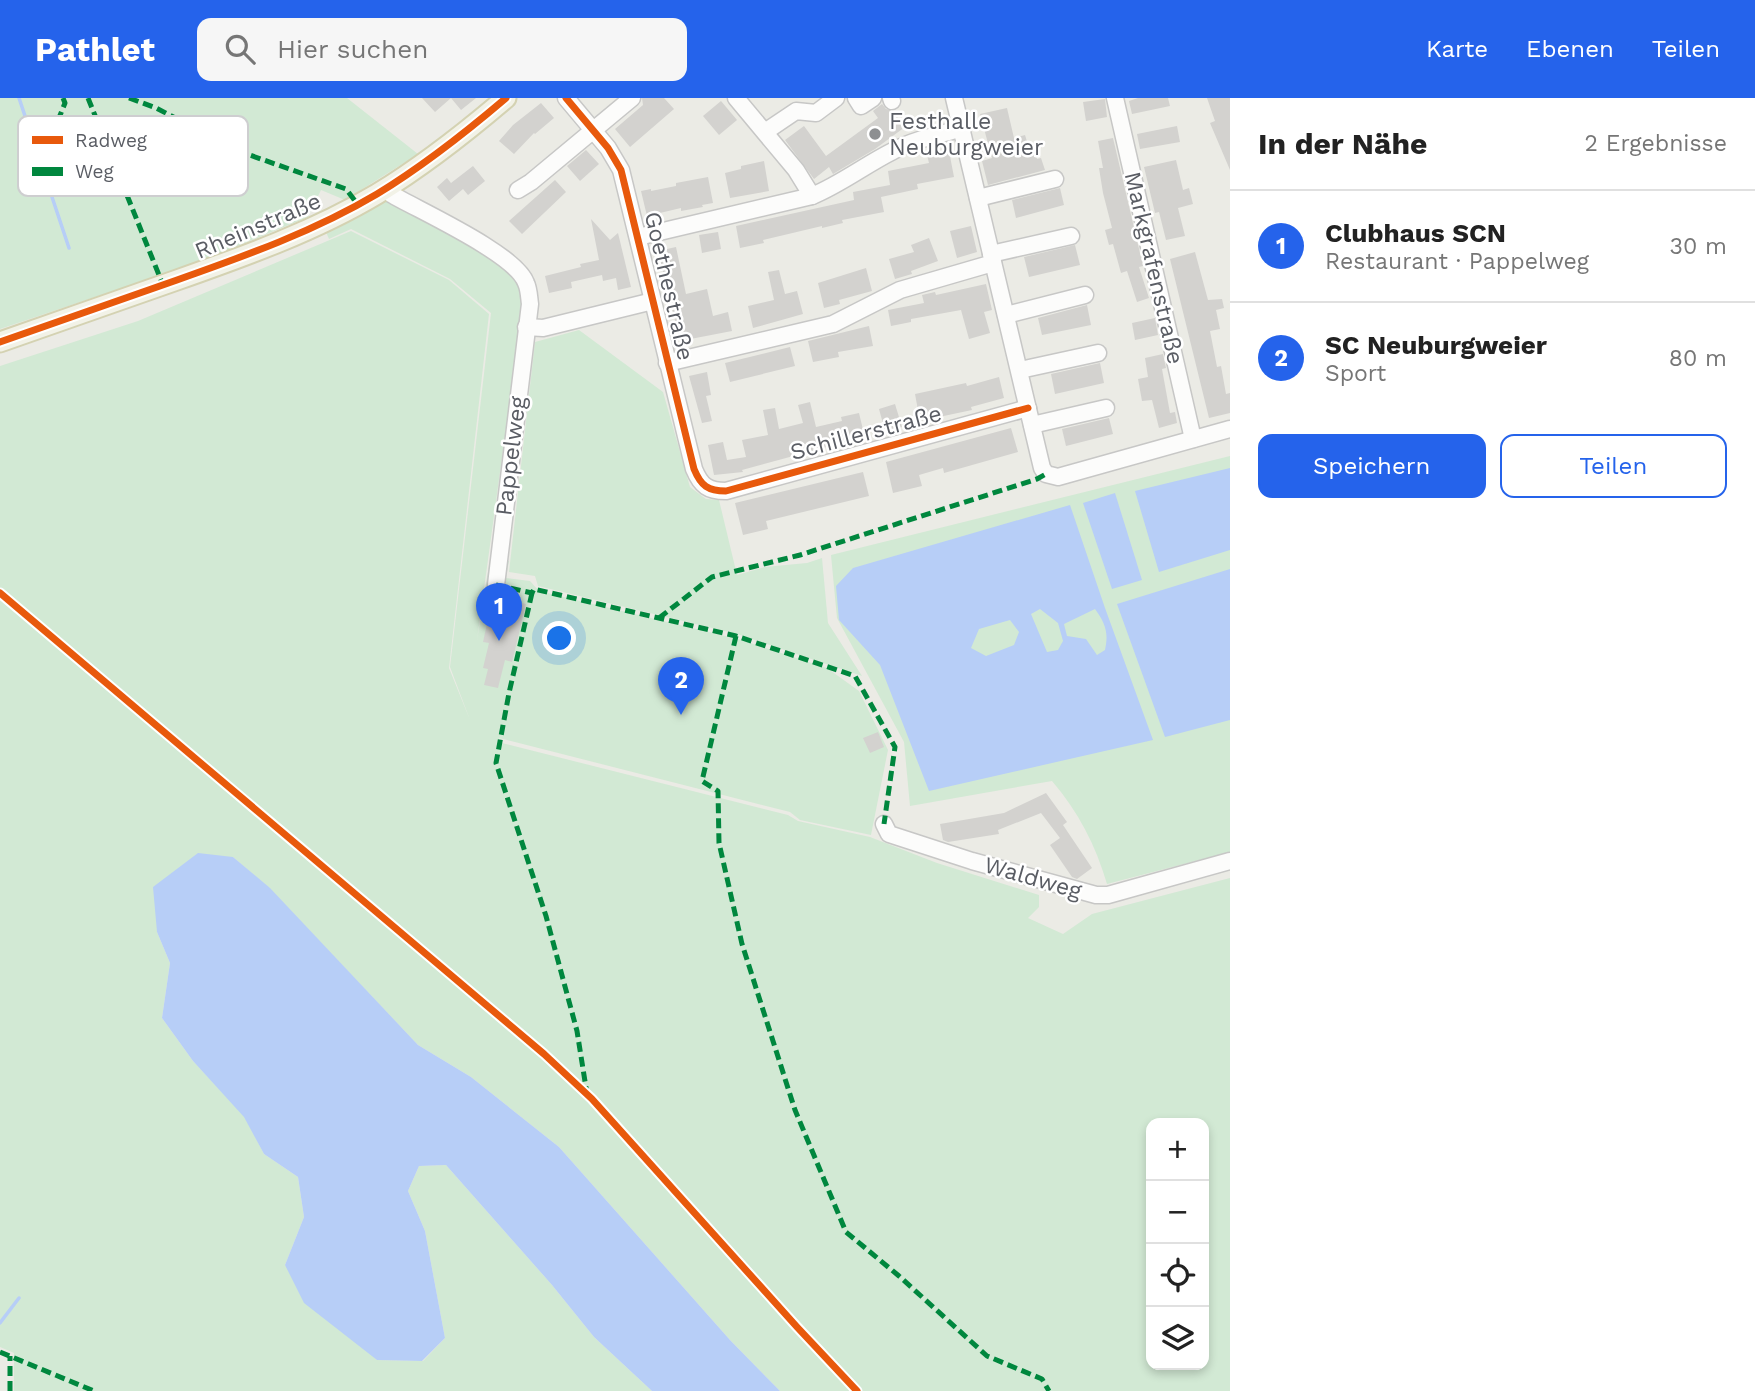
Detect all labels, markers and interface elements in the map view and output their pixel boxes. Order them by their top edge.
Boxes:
search box [197,18,687,81]
text: Pathlet [35,30,155,69]
icon: search [221,30,259,68]
text: Hier suchen [277,34,428,64]
text: Karte [1426,35,1488,63]
text: Ebenen [1526,35,1614,63]
text: Teilen [1652,35,1720,63]
place label: Festhalle Neuburgweier [889,108,1044,161]
legend [18,116,248,196]
marker: Festhalle Neuburgweier [867,126,883,142]
text: In der Nähe [1258,126,1427,161]
text: Radweg [75,129,148,152]
text: 2 Ergebnisse [1584,130,1727,157]
text: Weg [75,160,115,183]
street label: Markgrafenstraße [1119,169,1189,367]
street label: Rheinstraße [191,187,325,265]
street label: Goethestraße [639,209,699,363]
text: Clubhaus SCN [1325,218,1506,248]
text: 1 [1276,233,1286,260]
text: 30 m [1670,233,1727,260]
text: Restaurant · Pappelweg [1325,248,1589,275]
text: SC Neuburgweier [1325,330,1547,360]
text: 2 [1274,345,1288,372]
text: 80 m [1669,345,1727,372]
text: Sport [1325,360,1386,387]
street label: Pappelweg [490,394,532,517]
street label: Schillerstraße [787,400,945,466]
button: Speichern [1258,434,1486,498]
button: Teilen [1500,434,1727,498]
pin: 1 [476,583,522,641]
your location [542,621,576,655]
pin: 2 [658,657,704,715]
street label: Waldweg [981,851,1086,905]
map controls [1146,1118,1209,1370]
button: + [1146,1118,1209,1181]
button: − [1146,1181,1209,1244]
button: locate [1146,1244,1209,1307]
button: layers [1146,1307,1209,1370]

